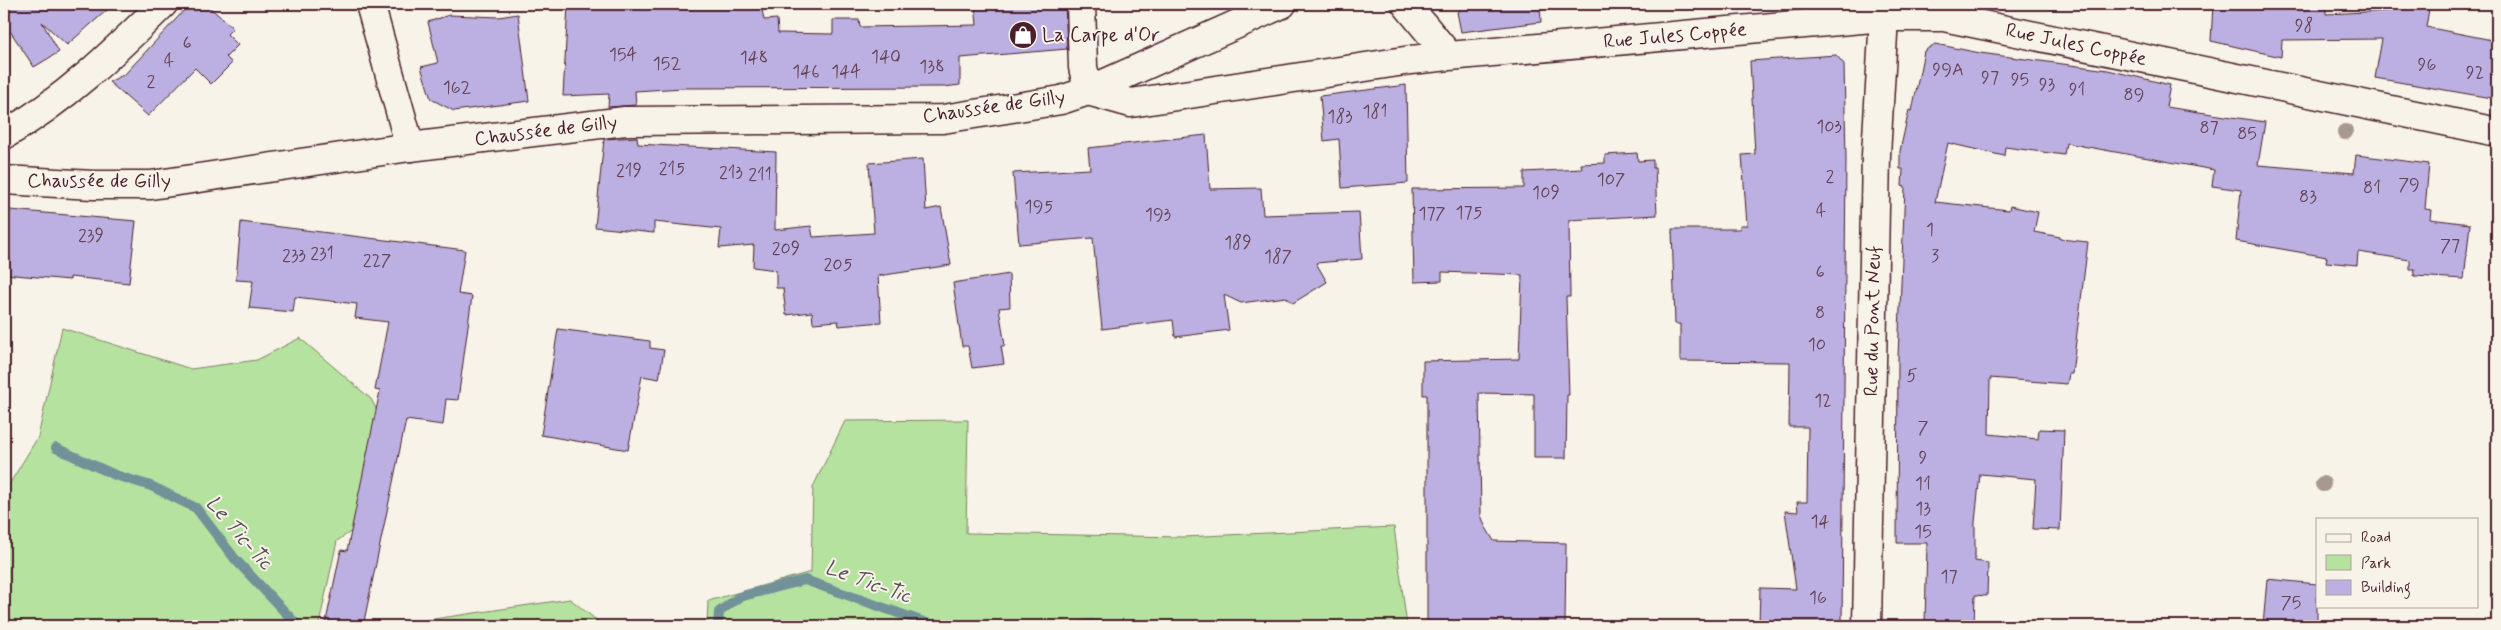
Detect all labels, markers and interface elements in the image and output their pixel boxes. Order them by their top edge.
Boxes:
house number: 98 [2295,14,2313,38]
street label: Rue Jules Coppée [1602,16,1748,56]
street label: Rue Jules Coppée [2003,17,2149,73]
shop icon: La Carpe d'Or [1008,20,1038,50]
place label: La Carpe d'Or [1042,22,1160,49]
house number: 6 [182,31,192,55]
house number: 154 [609,43,638,67]
house number: 140 [871,45,901,69]
house number: 148 [740,46,768,70]
house number: 4 [164,49,174,73]
house number: 152 [653,52,681,76]
house number: 96 [2418,53,2436,77]
house number: 138 [919,55,945,79]
house number: 99A [1932,58,1964,82]
house number: 146 [792,60,820,84]
house number: 144 [831,60,861,84]
house number: 92 [2466,61,2484,85]
house number: 97 [1981,66,1999,90]
house number: 95 [2011,68,2029,92]
house number: 2 [147,70,156,94]
house number: 93 [2039,73,2056,97]
house number: 162 [443,76,472,100]
house number: 91 [2069,78,2085,102]
house number: 89 [2124,83,2144,107]
street label: Chaussée de Gilly [921,84,1067,130]
house number: 181 [1363,100,1387,124]
house number: 183 [1327,105,1353,129]
street label: Chaussée de Gilly [473,109,619,153]
house number: 103 [1816,115,1842,139]
house number: 87 [2199,116,2219,140]
house number: 85 [2237,122,2257,146]
house number: 215 [659,157,685,181]
house number: 219 [616,159,642,183]
house number: 213 [719,161,743,185]
house number: 211 [748,163,772,187]
house number: 2 [1826,165,1835,189]
street label: Chaussée de Gilly [27,168,171,195]
house number: 107 [1597,168,1625,192]
house number: 79 [2398,173,2420,197]
house number: 81 [2363,176,2381,200]
house number: 109 [1532,181,1560,205]
house number: 83 [2299,185,2317,209]
house number: 195 [1025,195,1053,219]
house number: 4 [1816,199,1826,223]
house number: 175 [1455,201,1483,225]
house number: 177 [1418,202,1446,226]
house number: 193 [1145,203,1171,227]
house number: 1 [1926,218,1934,242]
house number: 239 [78,224,104,248]
house number: 189 [1224,231,1252,255]
house number: 77 [2440,234,2460,258]
house number: 209 [772,237,800,261]
house number: 231 [310,242,334,266]
house number: 233 [282,244,306,268]
house number: 3 [1931,244,1939,268]
house number: 187 [1264,245,1292,269]
street label: Rue du Pont Neuf [1858,245,1888,397]
house number: 227 [363,249,391,273]
house number: 205 [823,253,853,277]
house number: 6 [1815,260,1825,284]
house number: 8 [1815,301,1825,325]
house number: 10 [1808,333,1826,357]
house number: 5 [1907,364,1918,388]
house number: 12 [1814,389,1832,413]
house number: 7 [1918,416,1929,440]
house number: 9 [1919,446,1928,470]
house number: 11 [1915,472,1931,496]
water label: Le Tic-Tic [199,490,279,576]
house number: 13 [1915,497,1931,521]
house number: 14 [1811,510,1830,534]
legend [2316,518,2478,608]
house number: 15 [1914,520,1932,544]
text: Road [2361,528,2391,548]
water label: Le Tic-Tic [821,553,915,611]
text: Park [2361,554,2391,574]
house number: 17 [1940,565,1958,589]
text: Building [2361,578,2411,599]
house number: 16 [1809,586,1827,610]
house number: 75 [2281,591,2301,615]

